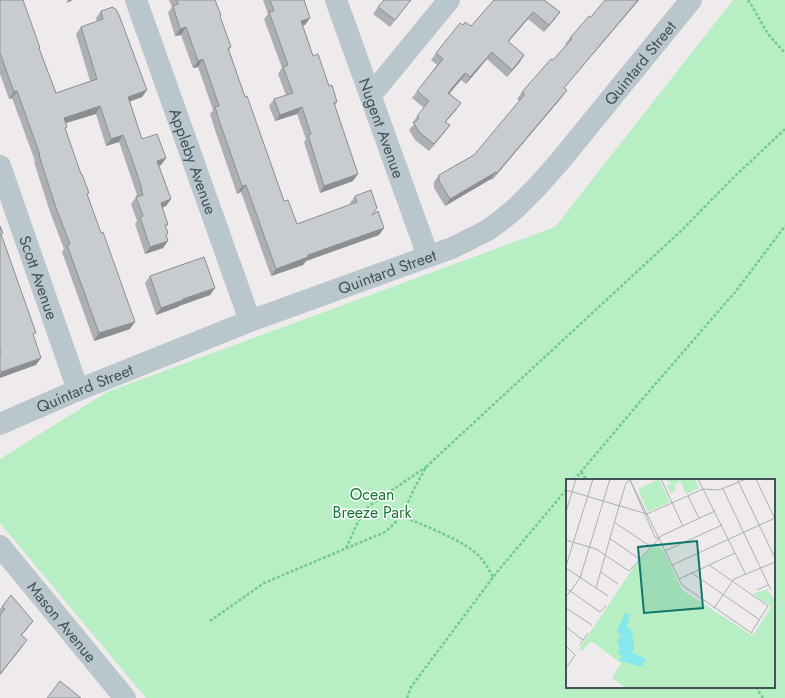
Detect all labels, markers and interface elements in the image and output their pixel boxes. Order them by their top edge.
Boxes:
street label: Quintard Street [599,16,682,110]
street label: Nugent Avenue [353,75,410,182]
street label: Appleby Avenue [163,105,222,218]
street label: Scott Avenue [13,232,64,323]
street label: Quintard Street [335,244,440,300]
street label: Quintard Street [33,358,137,419]
inset map [566,479,775,688]
park label: Ocean Breeze Park [332,483,413,524]
street label: Mason Avenue [22,576,102,668]

